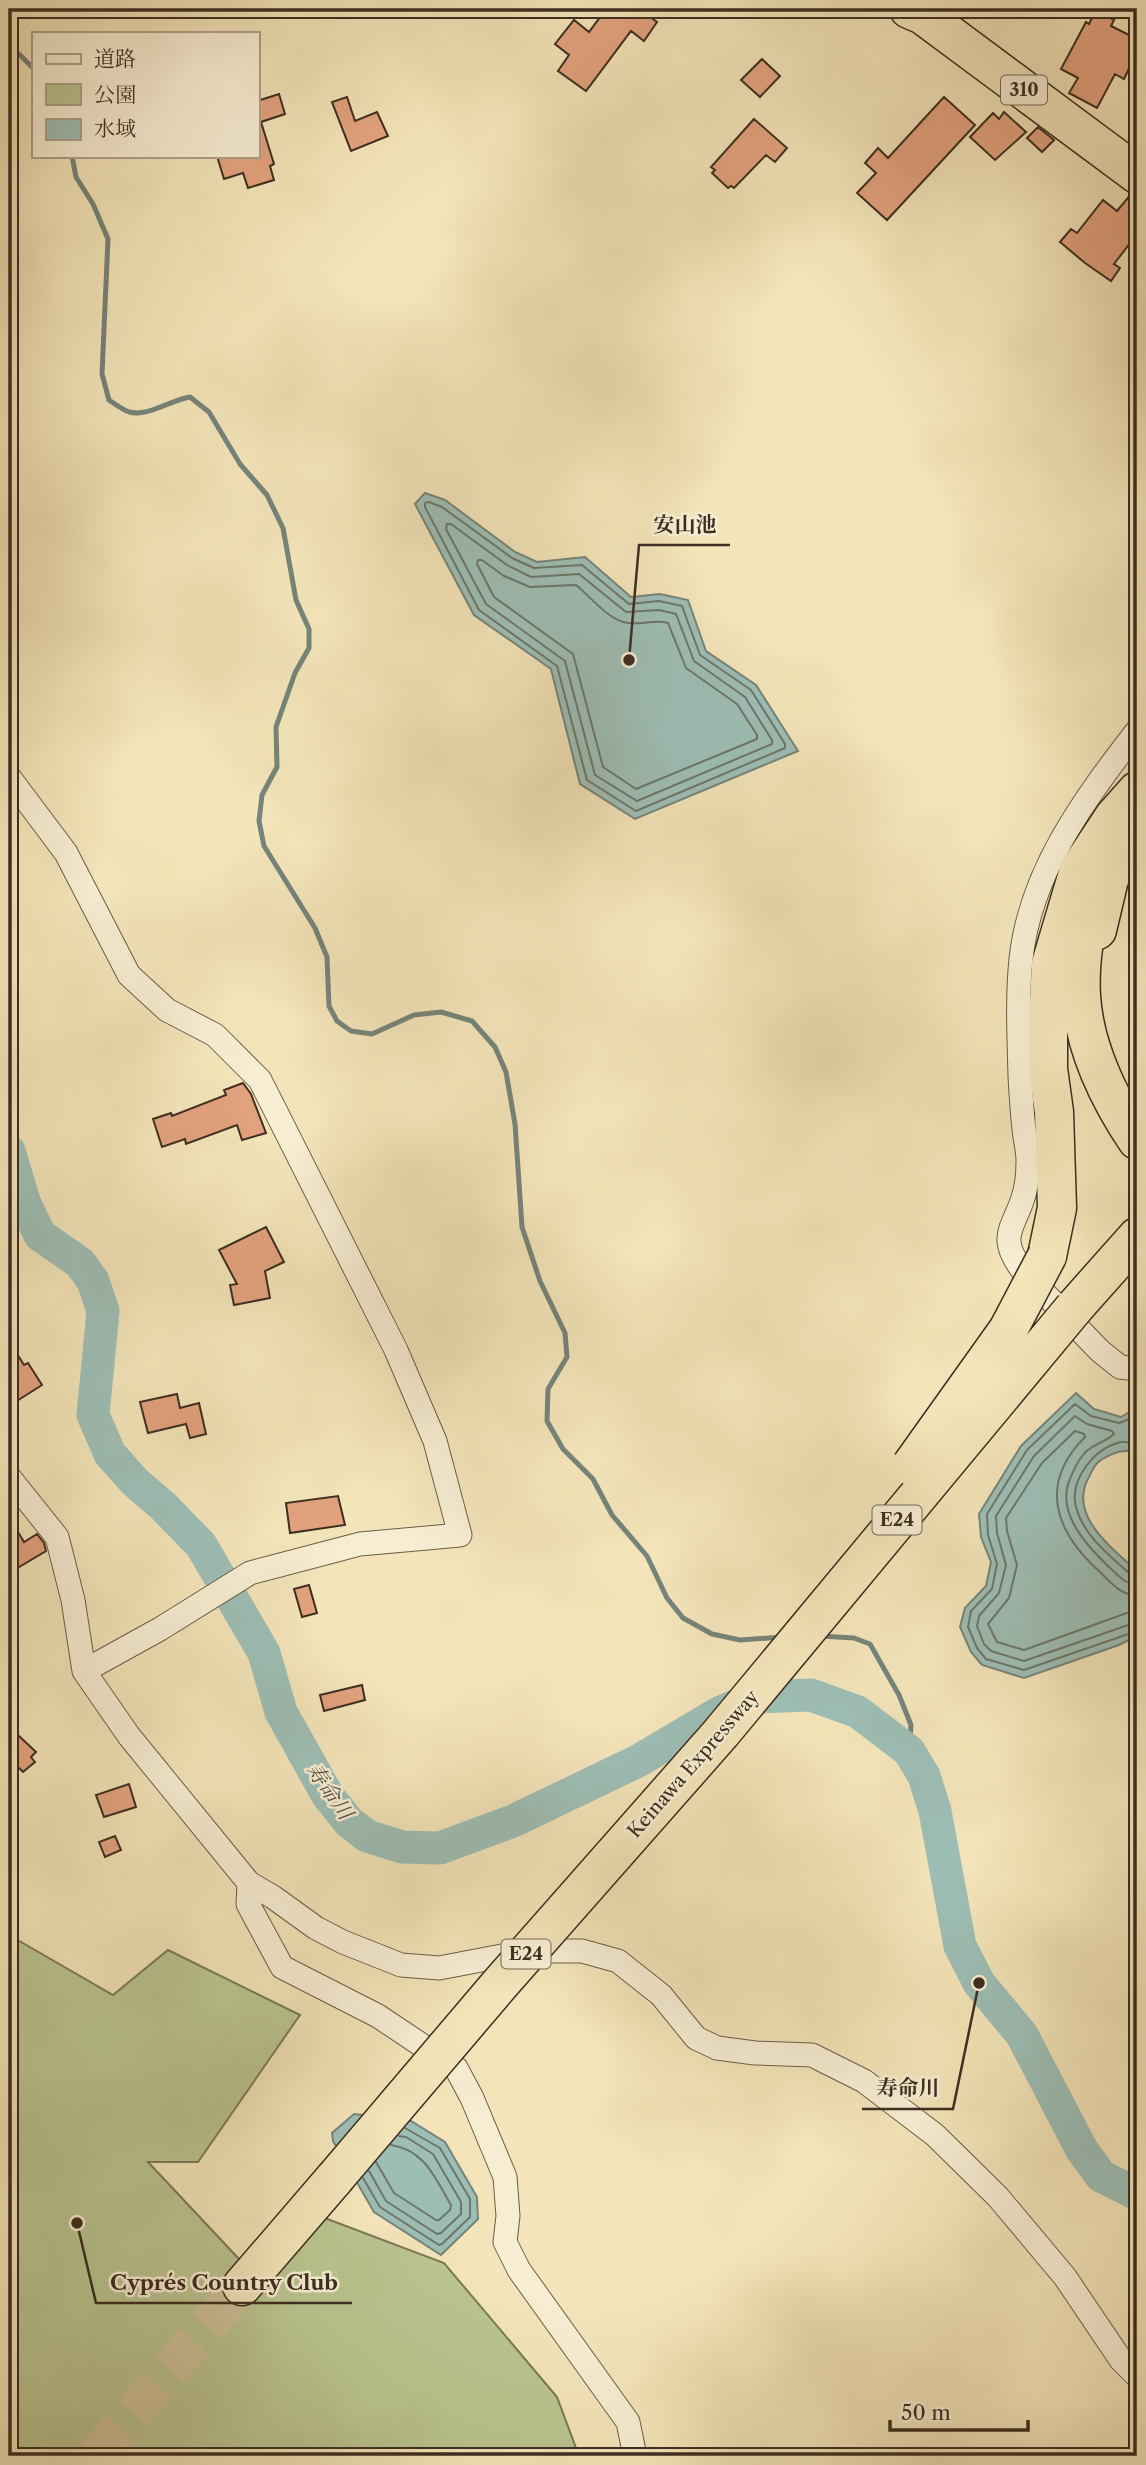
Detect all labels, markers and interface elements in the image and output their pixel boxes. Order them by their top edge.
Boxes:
legend [32,32,259,158]
text: 道路 [94,46,136,71]
road number: 310 [1001,76,1047,104]
text: 公園 [94,82,136,107]
text: 水域 [94,116,136,141]
callout: 安山池 [639,503,730,545]
text: 安山池 [654,512,717,537]
road number: E24 [872,1506,922,1534]
street label: Keinawa Expressway [623,1685,764,1843]
water label: 寿命川 [302,1758,359,1826]
road number: E24 [502,1940,550,1968]
callout: 寿命川 [862,2067,953,2109]
text: 寿命川 [877,2075,940,2100]
callout: Cyprés Country Club [96,2261,352,2303]
text: Cyprés Country Club [110,2270,338,2295]
scale bar [890,2388,1029,2432]
text: 50 m [901,2400,951,2425]

